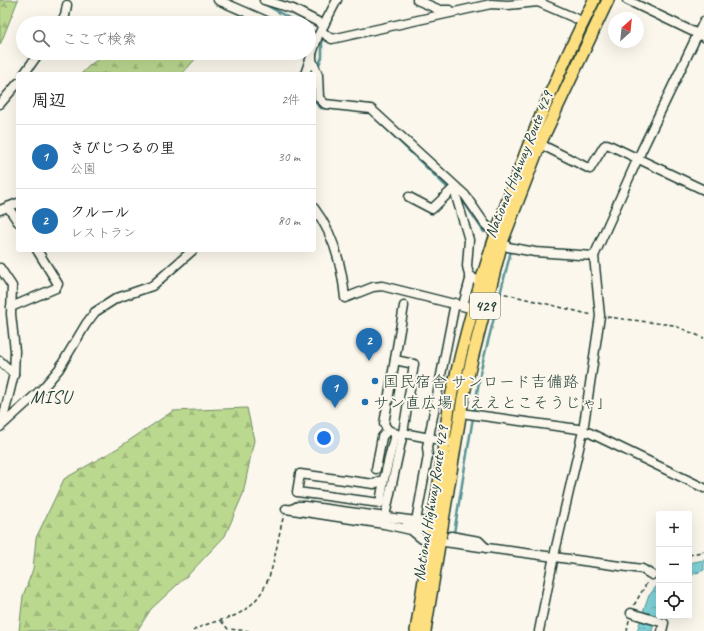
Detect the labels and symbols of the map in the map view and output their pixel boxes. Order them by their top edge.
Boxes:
north arrow [608,12,644,48]
street label: National Highway Route 429 [480,86,558,241]
road number: 429 [470,293,500,319]
pin: 2 [356,328,382,361]
place label: 国民宿舎 サンロード吉備路 [383,372,579,392]
pin: 1 [322,375,348,408]
marker: 国民宿舎 サンロード吉備路 [370,376,380,386]
district label: MISU [30,386,74,408]
place label: サン直広場「ええとこそうじゃ」 [373,393,613,413]
marker: サン直広場「ええとこそうじゃ」 [360,397,370,407]
street label: National Highway Route 429 [409,423,453,582]
your location [314,428,334,448]

